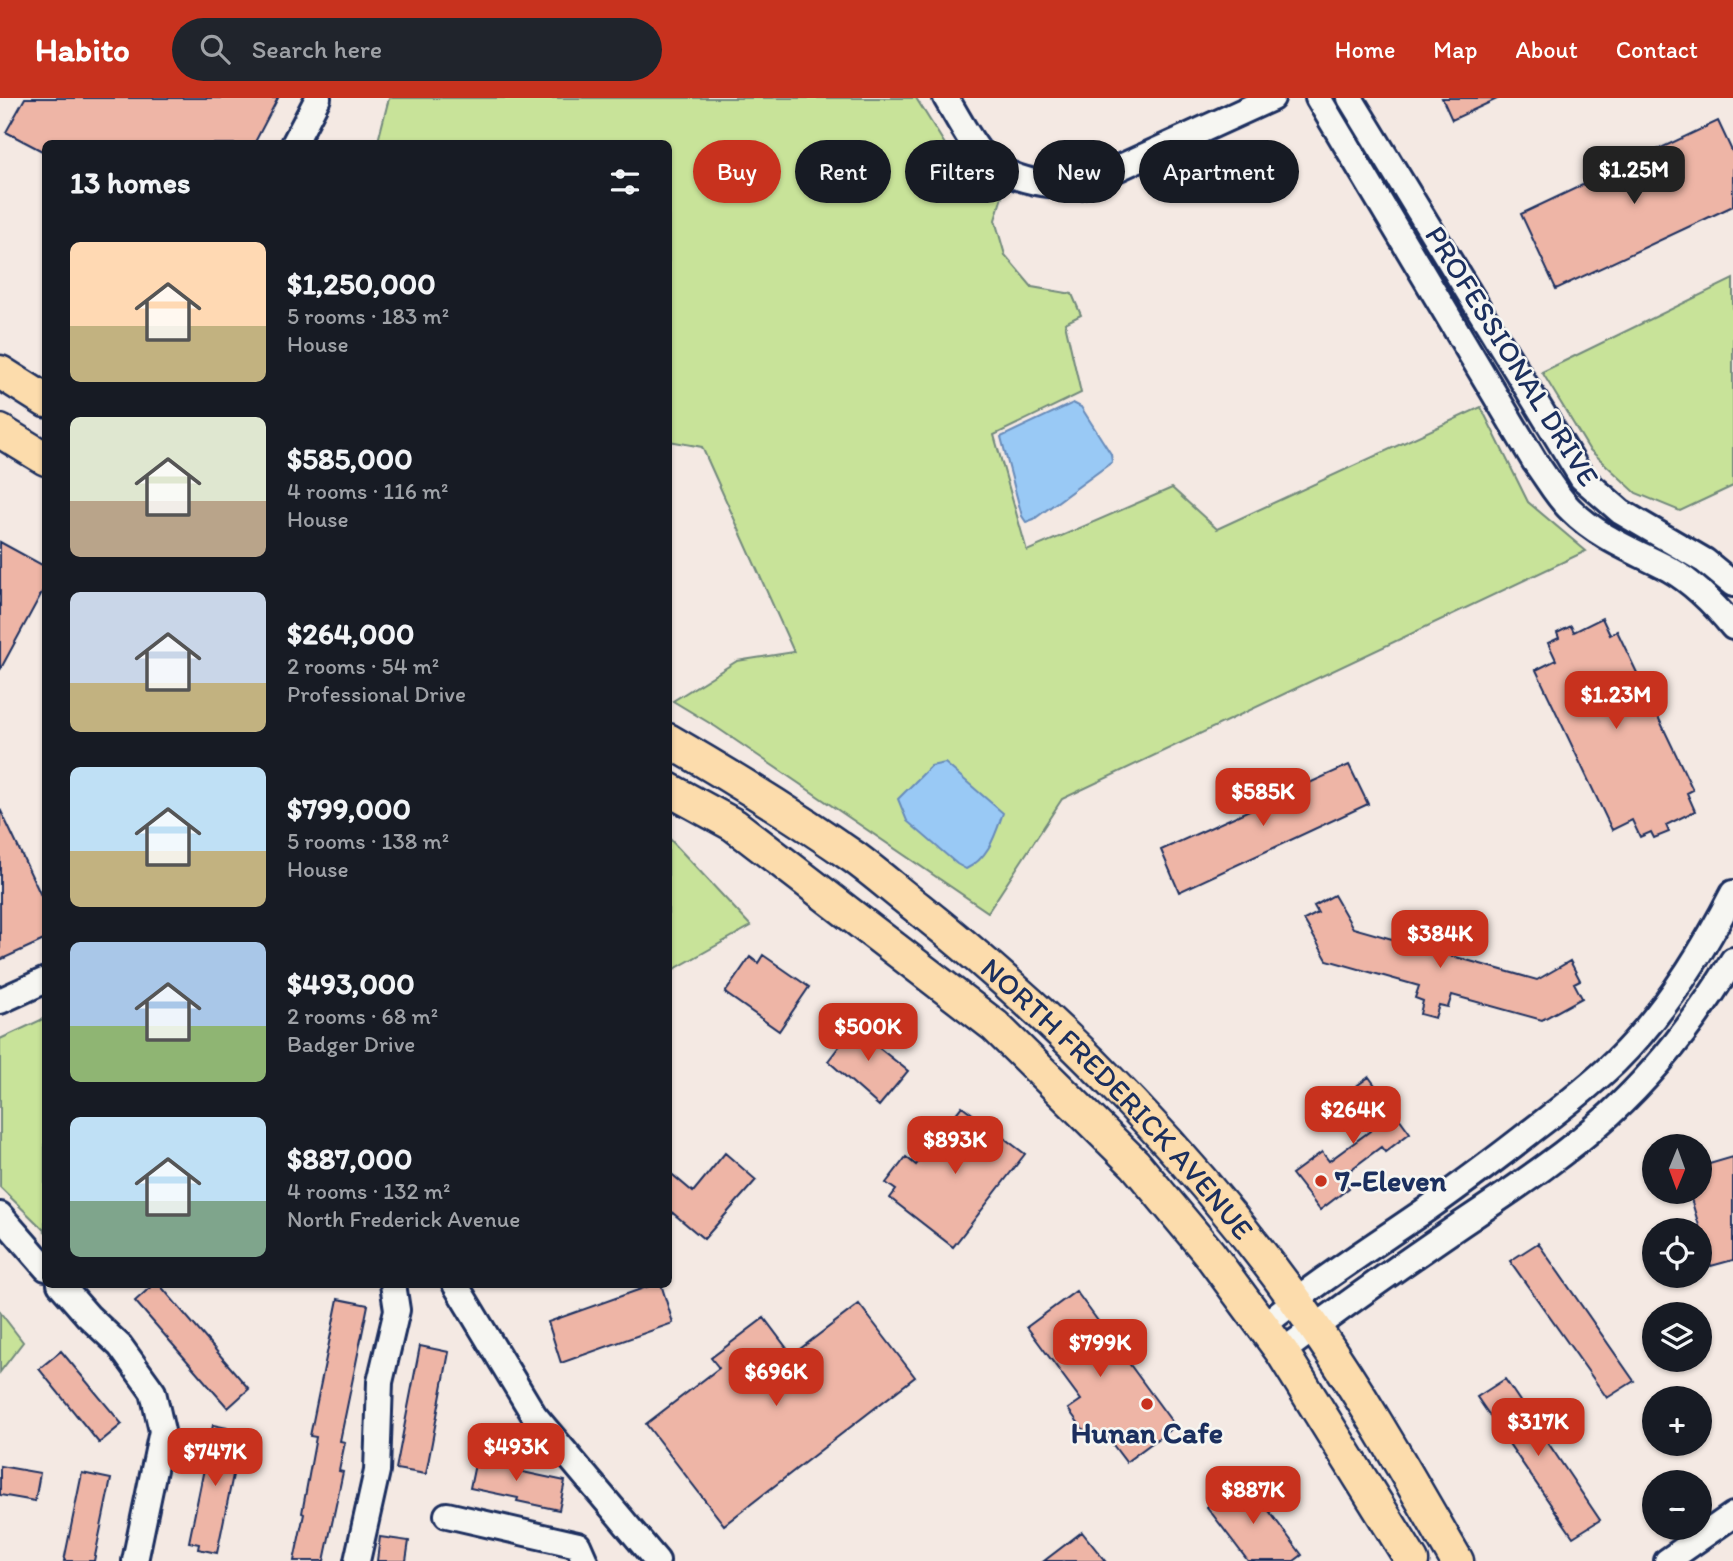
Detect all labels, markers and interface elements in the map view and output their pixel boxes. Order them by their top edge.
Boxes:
search box [172,18,662,81]
text: Habito [35,30,130,69]
icon: search [196,30,234,68]
text: Search here [252,33,382,65]
text: Home [1335,35,1395,64]
text: Map [1433,35,1477,64]
text: About [1515,35,1578,64]
text: Contact [1616,35,1698,64]
chip: Buy [693,140,781,203]
chip: Rent [795,140,891,203]
chip: Filters [905,140,1019,203]
chip: New [1033,140,1125,203]
chip: Apartment [1139,140,1299,203]
pin: $1.25M [1577,146,1691,206]
text: $1.25M [1599,155,1669,183]
icon: filters [606,163,644,201]
text: 13 homes [70,164,190,201]
street label: PROFESSIONAL DRIVE [1417,219,1608,493]
text: $1,250,000 [287,265,436,302]
icon: home [126,270,210,354]
text: 5 rooms · 183 m² [287,302,449,330]
text: House [287,330,349,358]
text: $585,000 [287,440,413,477]
icon: home [126,445,210,529]
text: 4 rooms · 116 m² [287,477,449,505]
text: House [287,505,349,533]
text: $264,000 [287,615,414,652]
icon: home [126,620,210,704]
text: 2 rooms · 54 m² [287,652,439,680]
pin: $1.23M [1559,672,1673,731]
text: Professional Drive [287,680,466,708]
text: $1.23M [1581,680,1651,708]
pin: $585K [1214,768,1312,828]
text: $585K [1231,777,1295,805]
text: $799,000 [287,790,411,827]
icon: home [126,795,210,879]
text: 5 rooms · 138 m² [287,827,449,855]
text: House [287,855,349,883]
pin: $384K [1391,910,1489,970]
text: $384K [1407,919,1473,947]
street label: NORTH FREDERICK AVENUE [974,949,1262,1247]
text: $493,000 [287,965,415,1002]
icon: home [126,970,210,1054]
text: 2 rooms · 68 m² [287,1002,438,1030]
pin: $500K [819,1004,917,1063]
text: $500K [835,1012,901,1040]
text: Badger Drive [287,1030,415,1058]
pin: $264K [1304,1086,1402,1146]
text: $264K [1321,1095,1385,1123]
pin: $893K [906,1116,1004,1176]
text: $893K [923,1125,987,1153]
north arrow [1642,1134,1712,1204]
map controls [1642,1134,1712,1540]
text: $887,000 [287,1140,413,1177]
icon: home [126,1145,210,1229]
place label: 7-Eleven [1334,1162,1446,1199]
marker: 7-Eleven [1313,1173,1329,1189]
text: 4 rooms · 132 m² [287,1177,450,1205]
text: North Frederick Avenue [287,1205,520,1233]
button: locate [1642,1218,1712,1288]
button: layers [1642,1302,1712,1372]
pin: $799K [1051,1320,1149,1379]
text: $799K [1069,1328,1131,1356]
pin: $696K [727,1348,825,1408]
text: $696K [745,1357,807,1385]
button: + [1642,1386,1712,1456]
marker: Hunan Cafe [1139,1396,1155,1412]
pin: $317K [1489,1398,1587,1458]
text: $317K [1508,1407,1568,1435]
place label: Hunan Cafe [1071,1414,1223,1451]
pin: $493K [467,1424,565,1483]
pin: $747K [166,1428,264,1488]
text: $493K [484,1432,548,1460]
text: $747K [184,1437,247,1465]
pin: $887K [1204,1466,1302,1526]
button: − [1642,1470,1712,1540]
text: $887K [1222,1475,1284,1503]

